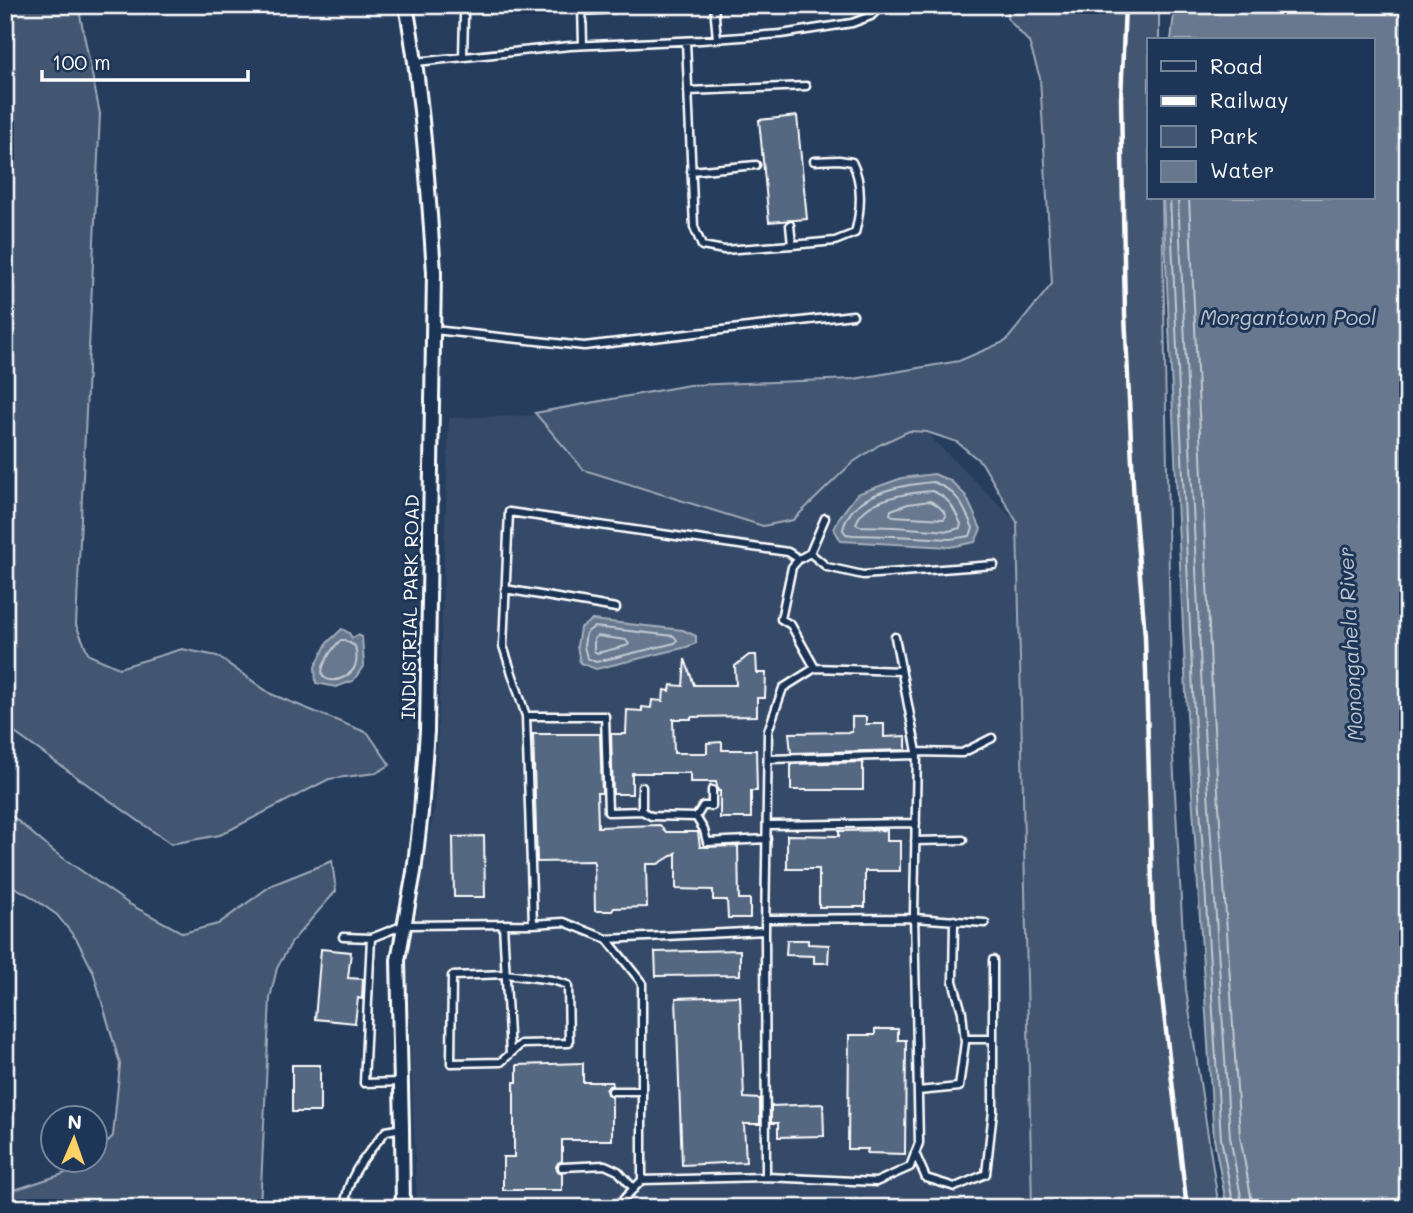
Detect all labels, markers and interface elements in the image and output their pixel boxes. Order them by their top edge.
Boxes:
scale bar [42,38,248,82]
legend [1147,38,1374,200]
text: 100 m [52,48,111,75]
text: Road [1210,52,1262,79]
text: Railway [1210,86,1289,113]
text: Park [1210,122,1258,149]
text: Water [1210,156,1274,183]
water label: Morgantown Pool [1200,303,1377,330]
street label: INDUSTRIAL PARK ROAD [395,494,424,720]
water label: Monongahela River [1331,546,1368,742]
north arrow [38,1104,108,1174]
text: N [67,1109,82,1134]

